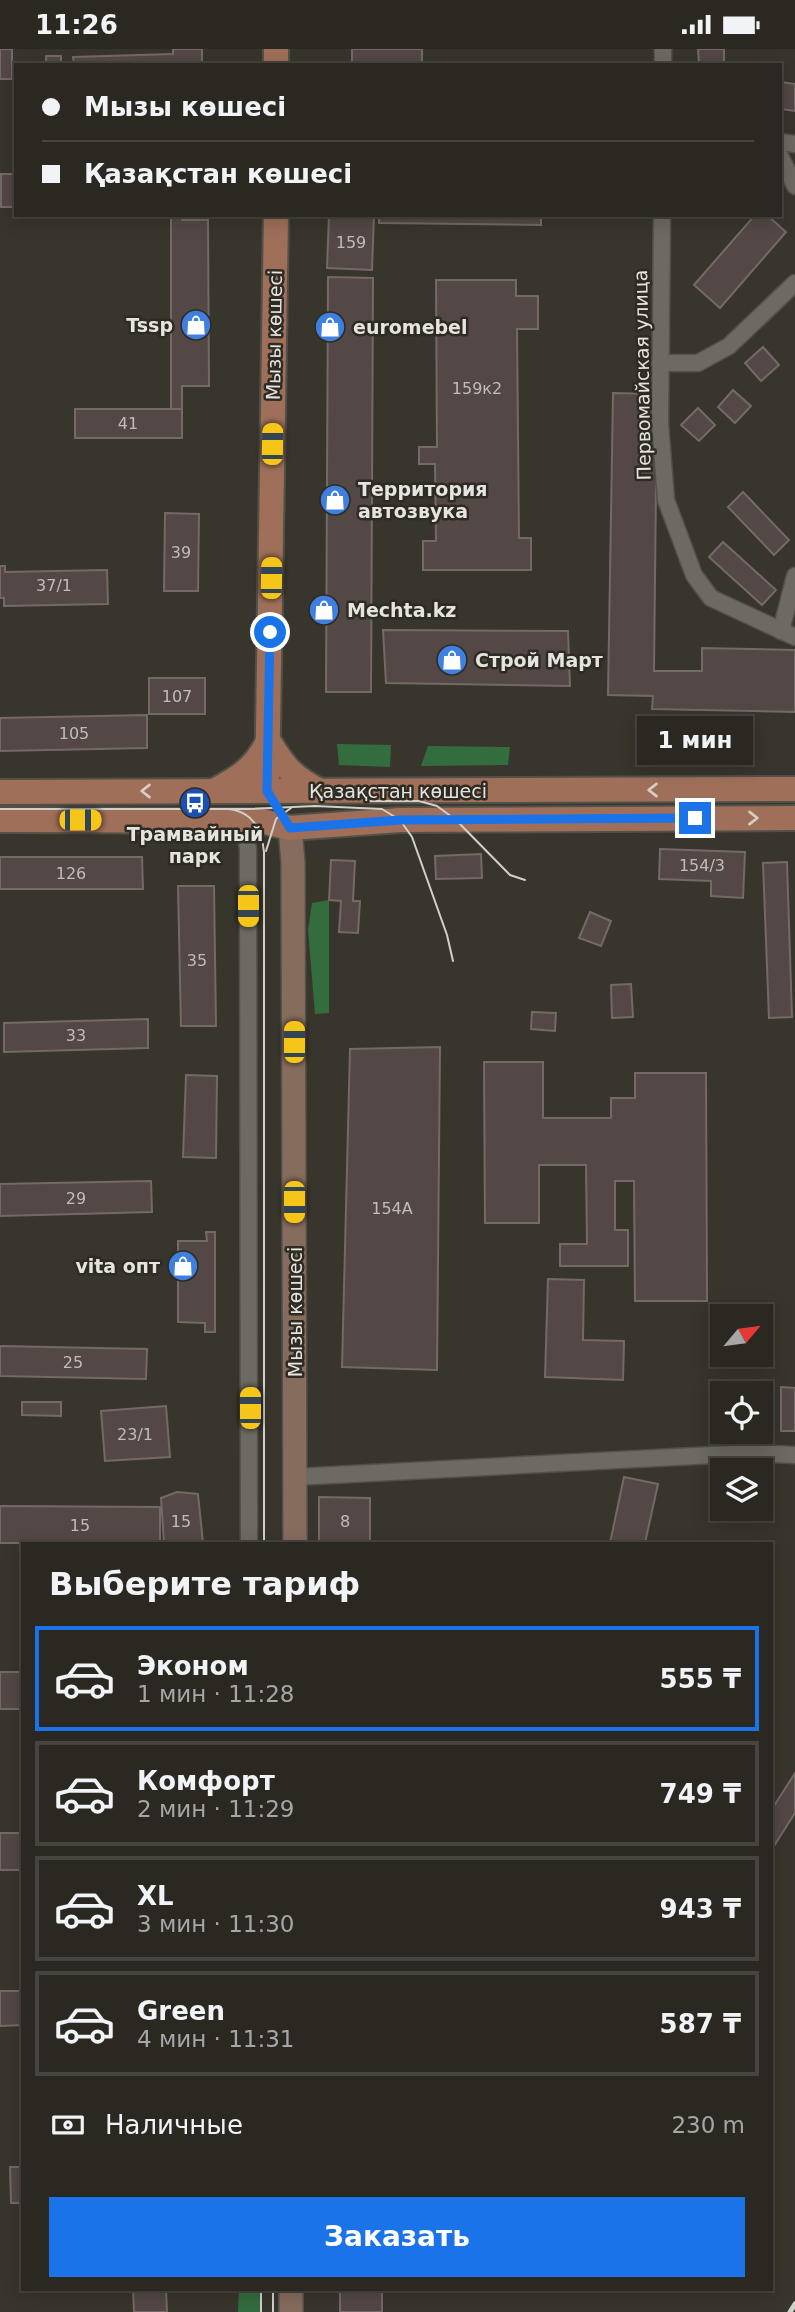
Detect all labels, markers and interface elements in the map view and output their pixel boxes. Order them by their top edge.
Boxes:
text: 11:26 [35,10,118,40]
text: Мызы көшесі [84,92,286,122]
text: Қазақстан көшесі [84,159,352,189]
house number: 159 [336,233,366,252]
street label: Мызы көшесі [262,270,286,400]
street label: Первомайская улица [629,270,655,480]
shop icon: Tssp [179,308,213,342]
shop icon: euromebel [313,310,347,344]
place label: Tssp [126,314,173,336]
place label: euromebel [353,316,468,338]
house number: 159к2 [452,379,502,398]
house number: 41 [118,414,138,433]
car [262,423,283,465]
place label: Территория автозвука [358,478,488,522]
shop icon: Территория автозвука [318,483,352,517]
house number: 39 [171,543,191,562]
car [261,557,282,599]
house number: 37/1 [36,576,72,595]
shop icon: Mechta.kz [307,593,341,627]
place label: Mechta.kz [347,599,456,621]
route start [254,616,286,648]
shop icon: Строй Март [435,643,469,677]
place label: Строй Март [475,649,603,671]
house number: 107 [162,687,192,706]
callout: 1 мин [637,717,753,765]
house number: 105 [59,724,89,743]
text: 1 мин [658,727,732,753]
street label: Қазақстан көшесі [309,780,487,802]
one-way arrow [648,782,658,798]
one-way arrow [140,784,151,799]
bus stop icon: Трамвайный парк [178,786,212,820]
route end [679,802,711,834]
car [60,810,102,831]
one-way arrow [748,810,759,826]
place label: Трамвайный парк [127,823,263,867]
house number: 154/3 [679,856,725,875]
house number: 126 [56,864,86,883]
car [238,885,259,927]
house number: 35 [187,951,207,970]
car [284,1021,305,1063]
house number: 33 [66,1026,86,1045]
car [284,1181,305,1223]
house number: 29 [66,1189,86,1208]
house number: 154А [371,1199,413,1218]
street label: Мызы көшесі [284,1247,306,1377]
shop icon: vita опт [166,1249,200,1283]
place label: vita опт [75,1255,160,1277]
north arrow [710,1304,774,1367]
map controls [710,1304,773,1521]
house number: 25 [63,1353,83,1372]
button: locate [710,1381,773,1444]
car [240,1387,261,1429]
house number: 23/1 [117,1425,153,1444]
button: layers [710,1458,773,1521]
house number: 15 [171,1512,191,1531]
house number: 8 [340,1512,350,1531]
house number: 15 [70,1516,90,1535]
text: Выберите тариф [49,1565,360,1603]
icon: car [53,1647,116,1710]
text: Эконом [137,1651,249,1681]
text: 555 ₸ [660,1664,741,1694]
text: 1 мин · 11:28 [137,1681,295,1707]
icon: car [53,1762,116,1825]
text: Комфорт [137,1766,275,1796]
text: 749 ₸ [660,1779,741,1809]
text: 2 мин · 11:29 [137,1796,295,1822]
icon: car [53,1877,116,1940]
text: XL [137,1881,174,1911]
text: 943 ₸ [660,1894,741,1924]
text: 3 мин · 11:30 [137,1911,295,1937]
icon: car [53,1992,116,2055]
text: Green [137,1996,225,2026]
text: 587 ₸ [660,2009,741,2039]
text: 4 мин · 11:31 [137,2026,295,2052]
icon: cash [49,2106,87,2144]
text: Наличные [105,2110,243,2140]
text: 230 m [671,2112,745,2138]
button: Заказать [49,2197,745,2277]

